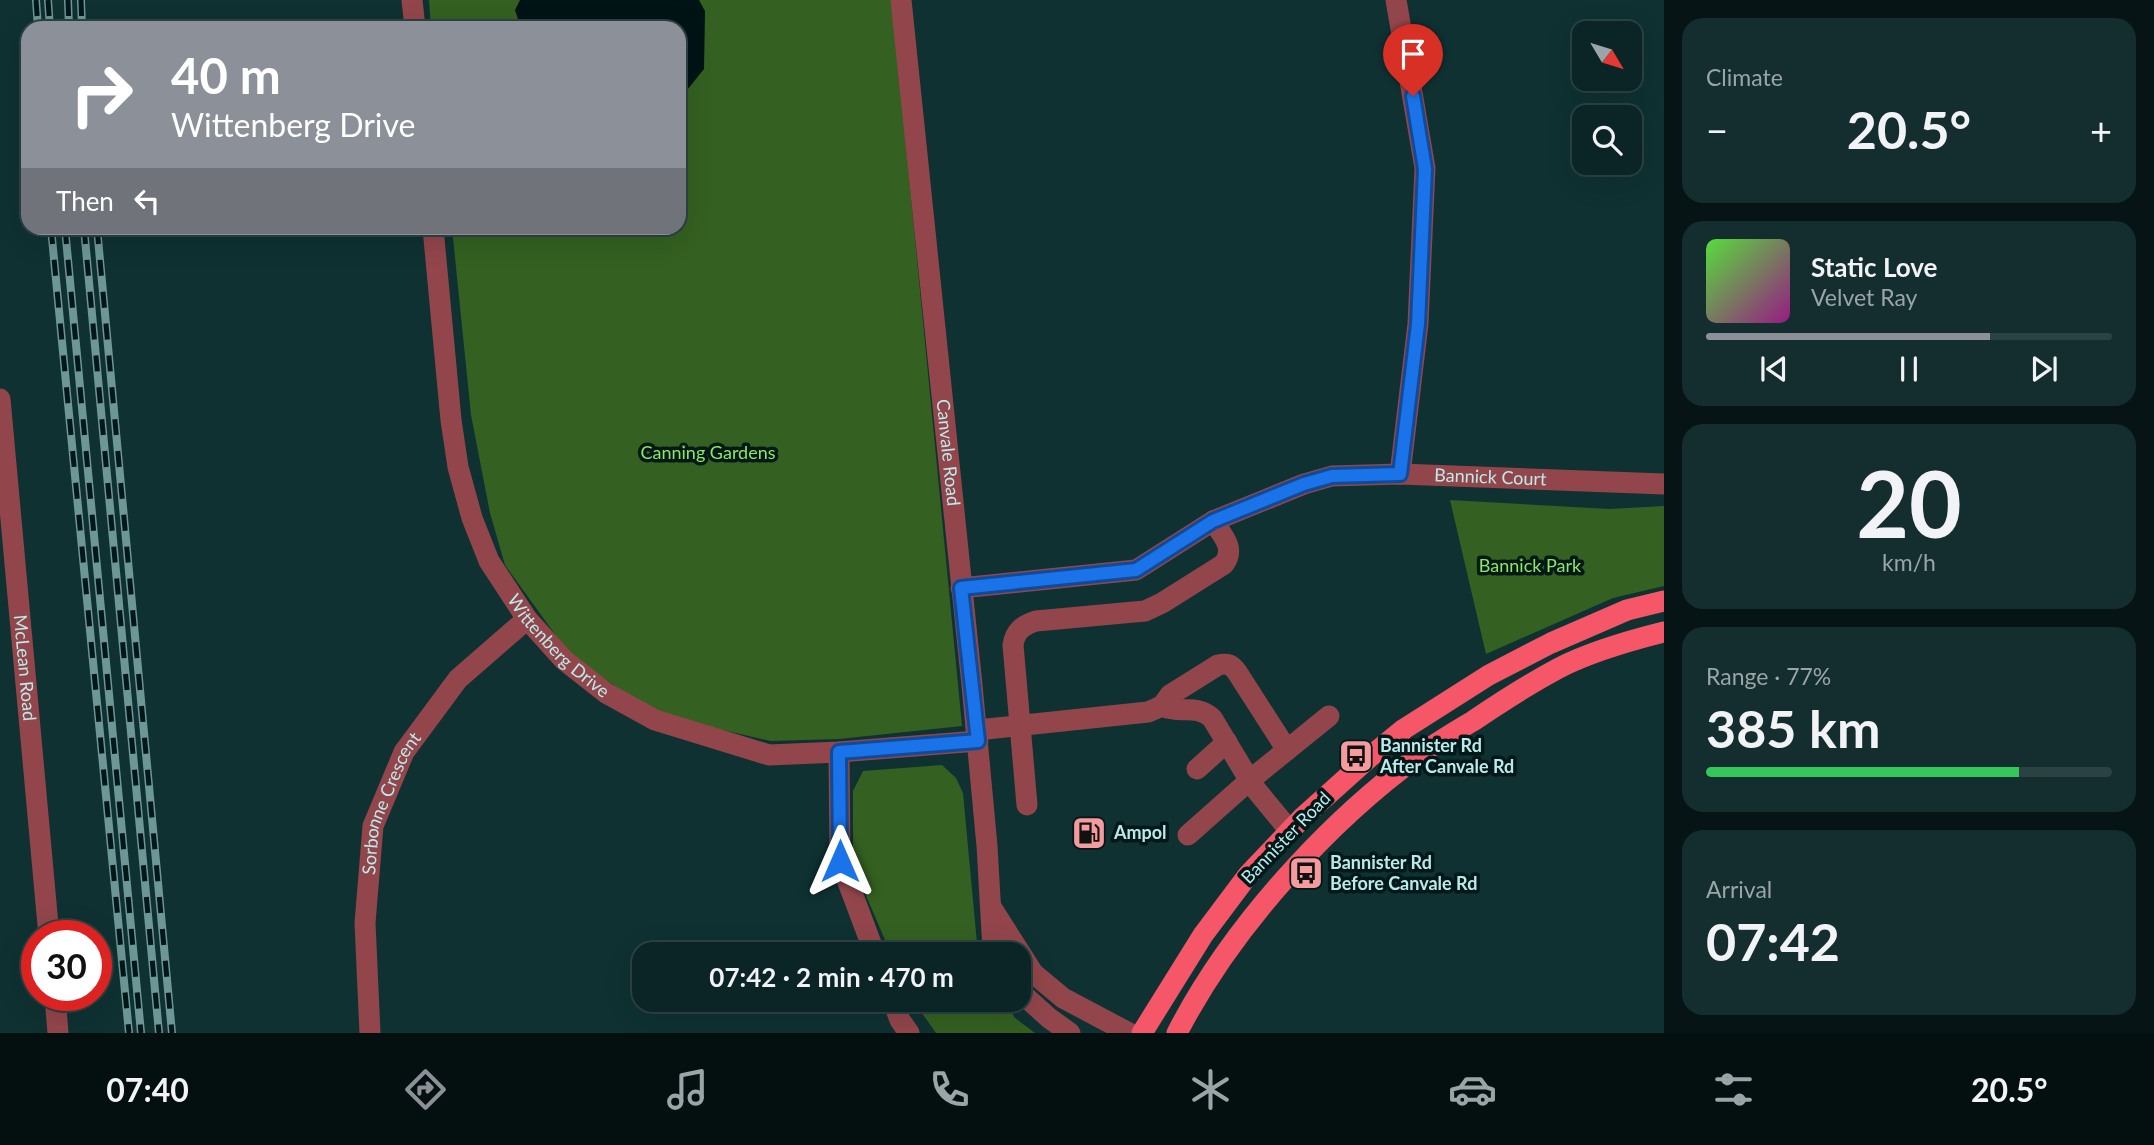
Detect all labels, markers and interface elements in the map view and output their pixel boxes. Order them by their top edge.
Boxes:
north arrow [1572,21,1642,91]
map controls [1572,21,1642,175]
pin [1383,24,1443,96]
icon: arrive [1394,35,1432,73]
text: 40 m [171,46,281,104]
icon: right [56,49,147,140]
text: Climate [1706,63,1783,91]
text: 20.5° [1847,98,1971,160]
text: Wittenberg Drive [171,105,415,144]
button: search [1572,105,1642,175]
text: − [1706,107,1728,153]
text: + [2090,107,2112,153]
icon: left [128,182,166,220]
text: Then [56,185,114,217]
text: Static Love [1811,251,1938,283]
text: Velvet Ray [1811,283,1917,311]
icon: previous [1755,350,1793,388]
icon: pause [1890,350,1928,388]
icon: next [2025,350,2063,388]
street label: Canvale Road [932,398,965,507]
park label: Canning Gardens [640,441,776,463]
text: 20 [1856,448,1962,557]
street label: Bannick Court [1434,463,1548,490]
text: km/h [1882,548,1936,576]
park label: Bannick Park [1479,554,1582,576]
street label: Wittenberg Drive [503,589,614,702]
street label: McLean Road [10,614,41,722]
text: Range · 77% [1706,662,1831,690]
text: 385 km [1706,697,1880,759]
street label: Sorbonne Crescent [357,727,425,876]
place label: Bannister Rd After Canvale Rd [1379,734,1514,777]
bus stop icon: Bannister Rd After Canvale Rd [1337,737,1375,775]
street label: Bannister Road [1236,787,1335,888]
fuel station icon: Ampol [1070,814,1108,852]
place label: Ampol [1113,821,1167,843]
position arrow [803,824,877,898]
place label: Bannister Rd Before Canvale Rd [1330,851,1477,894]
bus stop icon: Bannister Rd Before Canvale Rd [1287,854,1325,892]
text: Arrival [1706,875,1772,903]
text: 07:42 [1706,910,1840,972]
speed limit sign: 30 [21,920,112,1011]
text: 07:42 · 2 min · 470 m [709,961,954,993]
icon: directions [401,1065,450,1114]
icon: music [663,1065,712,1114]
icon: phone [925,1065,974,1114]
icon: climate [1186,1065,1235,1114]
icon: car [1448,1065,1497,1114]
icon: filters [1709,1065,1758,1114]
text: 07:40 [106,1070,189,1109]
text: 20.5° [1971,1070,2048,1109]

